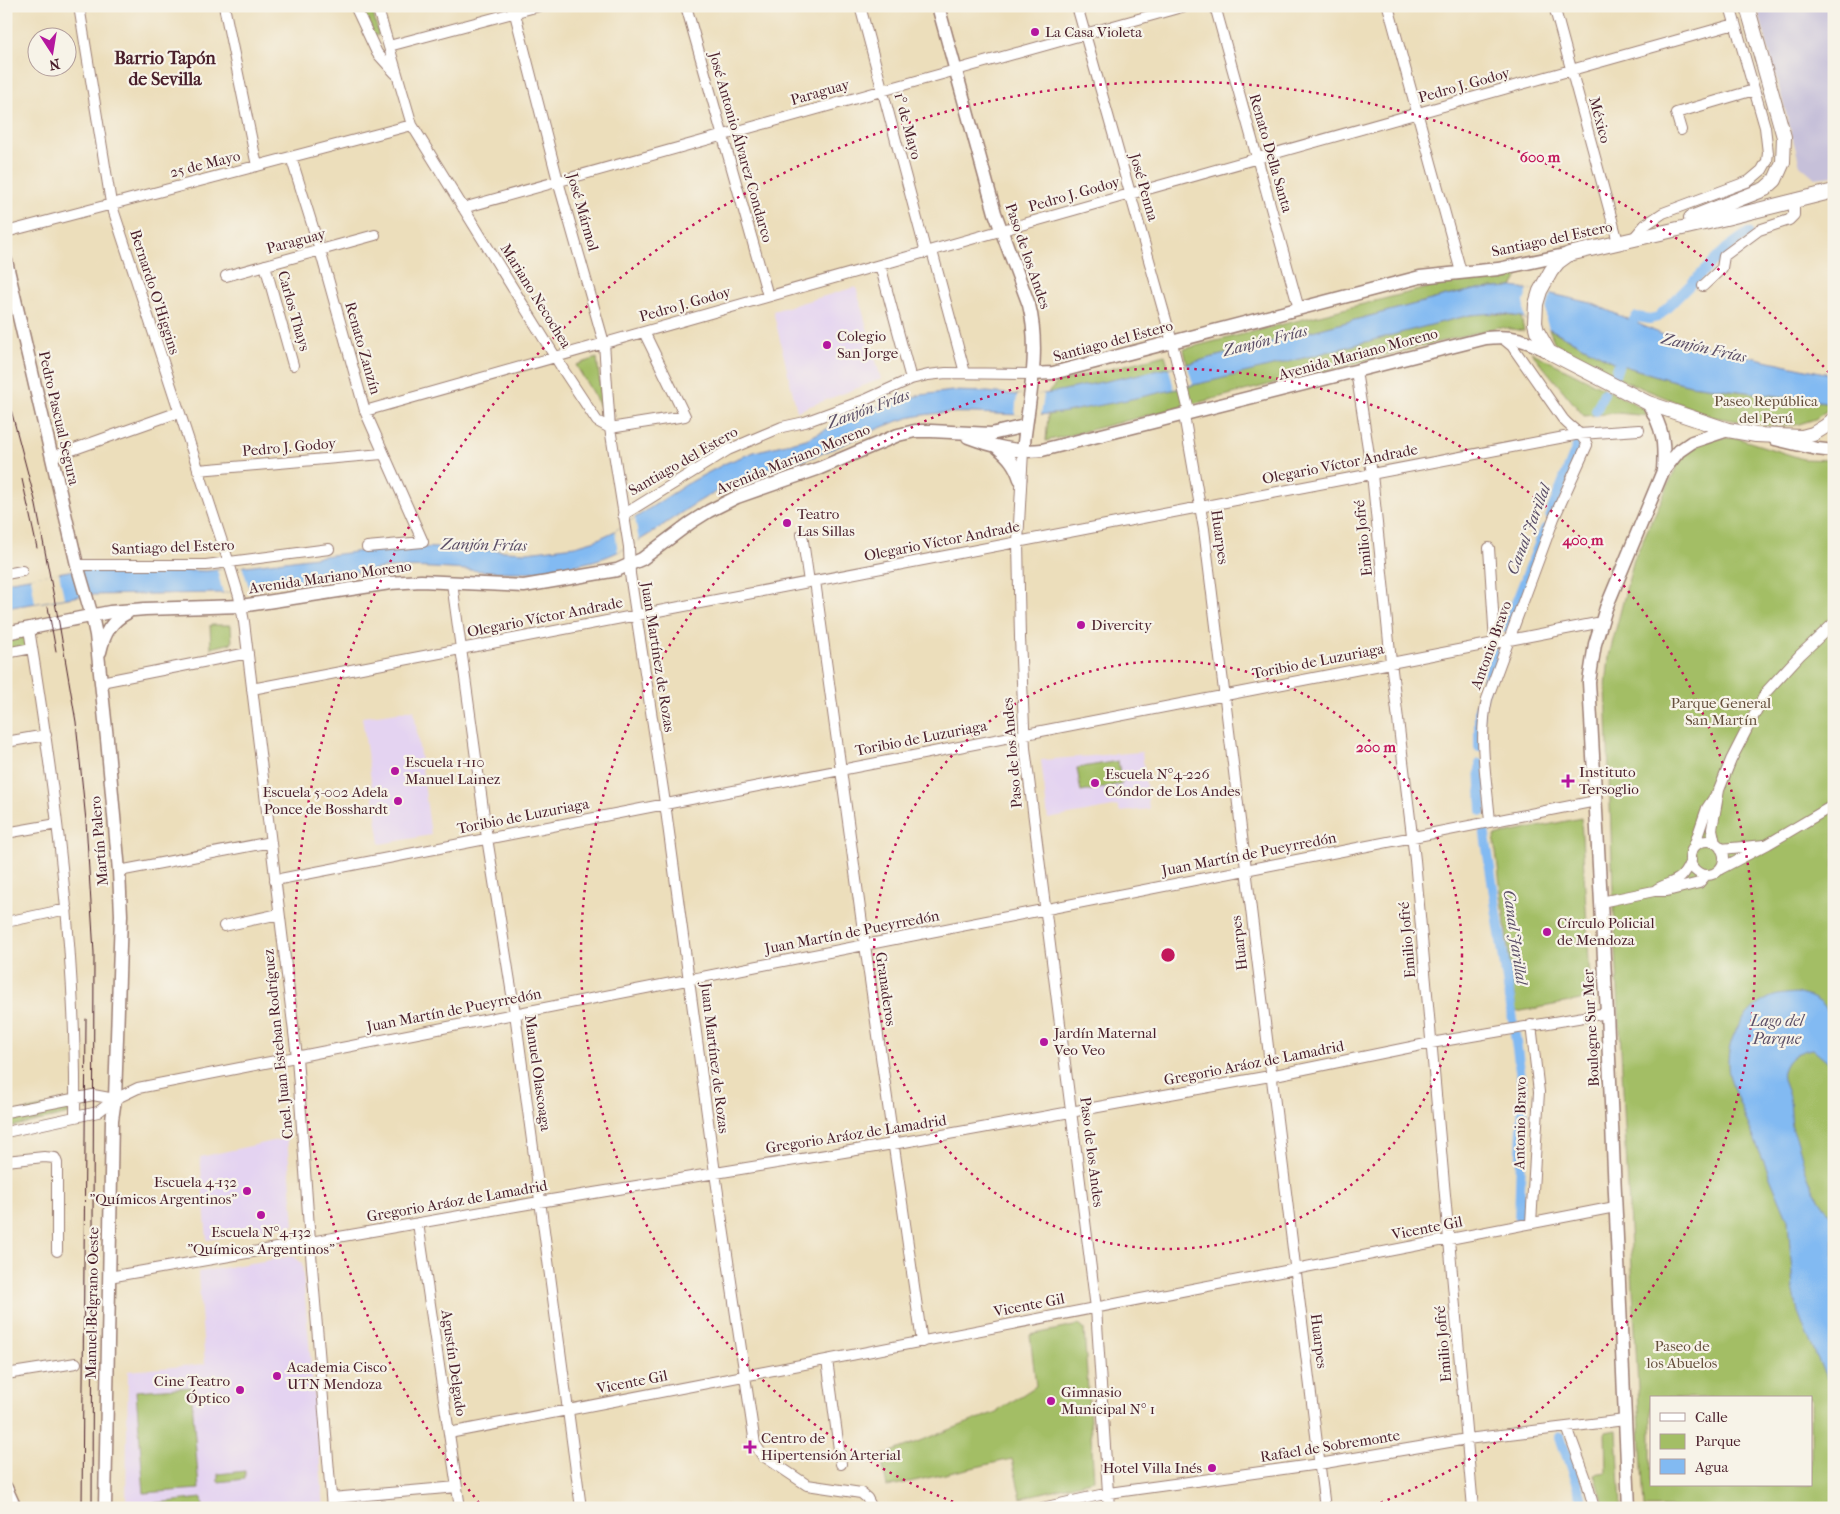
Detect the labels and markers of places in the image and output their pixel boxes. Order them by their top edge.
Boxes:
place label: La Casa Violeta [1045,23,1143,41]
marker: La Casa Violeta [1029,26,1041,38]
place label: Colegio San Jorge [837,327,899,362]
marker: Colegio San Jorge [821,339,833,351]
place label: Teatro Las Sillas [797,505,855,540]
marker: Teatro Las Sillas [781,517,793,529]
place label: Divercity [1091,616,1153,634]
marker: Divercity [1075,619,1087,631]
place label: Escuela 1-110 Manuel Lainez [405,753,501,788]
place label: Instituto Tersoglio [1579,763,1639,798]
marker: Escuela 1-110 Manuel Lainez [389,765,401,777]
place label: Escuela N°4-226 Cóndor de Los Andes [1105,765,1241,800]
marker: Instituto Tersoglio [1561,774,1575,788]
marker: Escuela N°4-226 Cóndor de Los Andes [1089,777,1101,789]
place label: Escuela 5-002 Adela Ponce de Bosshardt [262,783,389,818]
marker: Escuela 5-002 Adela Ponce de Bosshardt [392,795,404,807]
place label: Círculo Policial de Mendoza [1557,914,1655,949]
marker: Círculo Policial de Mendoza [1541,926,1553,938]
centre of rings [1159,946,1177,964]
place label: Jardín Maternal Veo Veo [1053,1024,1157,1059]
marker: Jardín Maternal Veo Veo [1038,1036,1050,1048]
place label: Escuela 4-132 "Químicos Argentinos" [89,1173,237,1208]
marker: Escuela 4-132 "Químicos Argentinos" [241,1185,253,1197]
marker: Escuela N°4-132 "Químicos Argentinos" [255,1209,267,1221]
place label: Escuela N°4-132 "Químicos Argentinos" [187,1223,335,1258]
place label: Academia Cisco UTN Mendoza [286,1358,387,1393]
marker: Academia Cisco UTN Mendoza [271,1370,283,1382]
place label: Cine Teatro Óptico [154,1372,230,1407]
place label: Gimnasio Municipal N° 1 [1061,1383,1155,1418]
marker: Cine Teatro Óptico [234,1384,246,1396]
marker: Gimnasio Municipal N° 1 [1045,1395,1057,1407]
place label: Centro de Hipertensión Arterial [761,1429,901,1464]
marker: Centro de Hipertensión Arterial [743,1440,757,1454]
place label: Hotel Villa Inés [1103,1459,1202,1477]
marker: Hotel Villa Inés [1206,1462,1218,1474]

